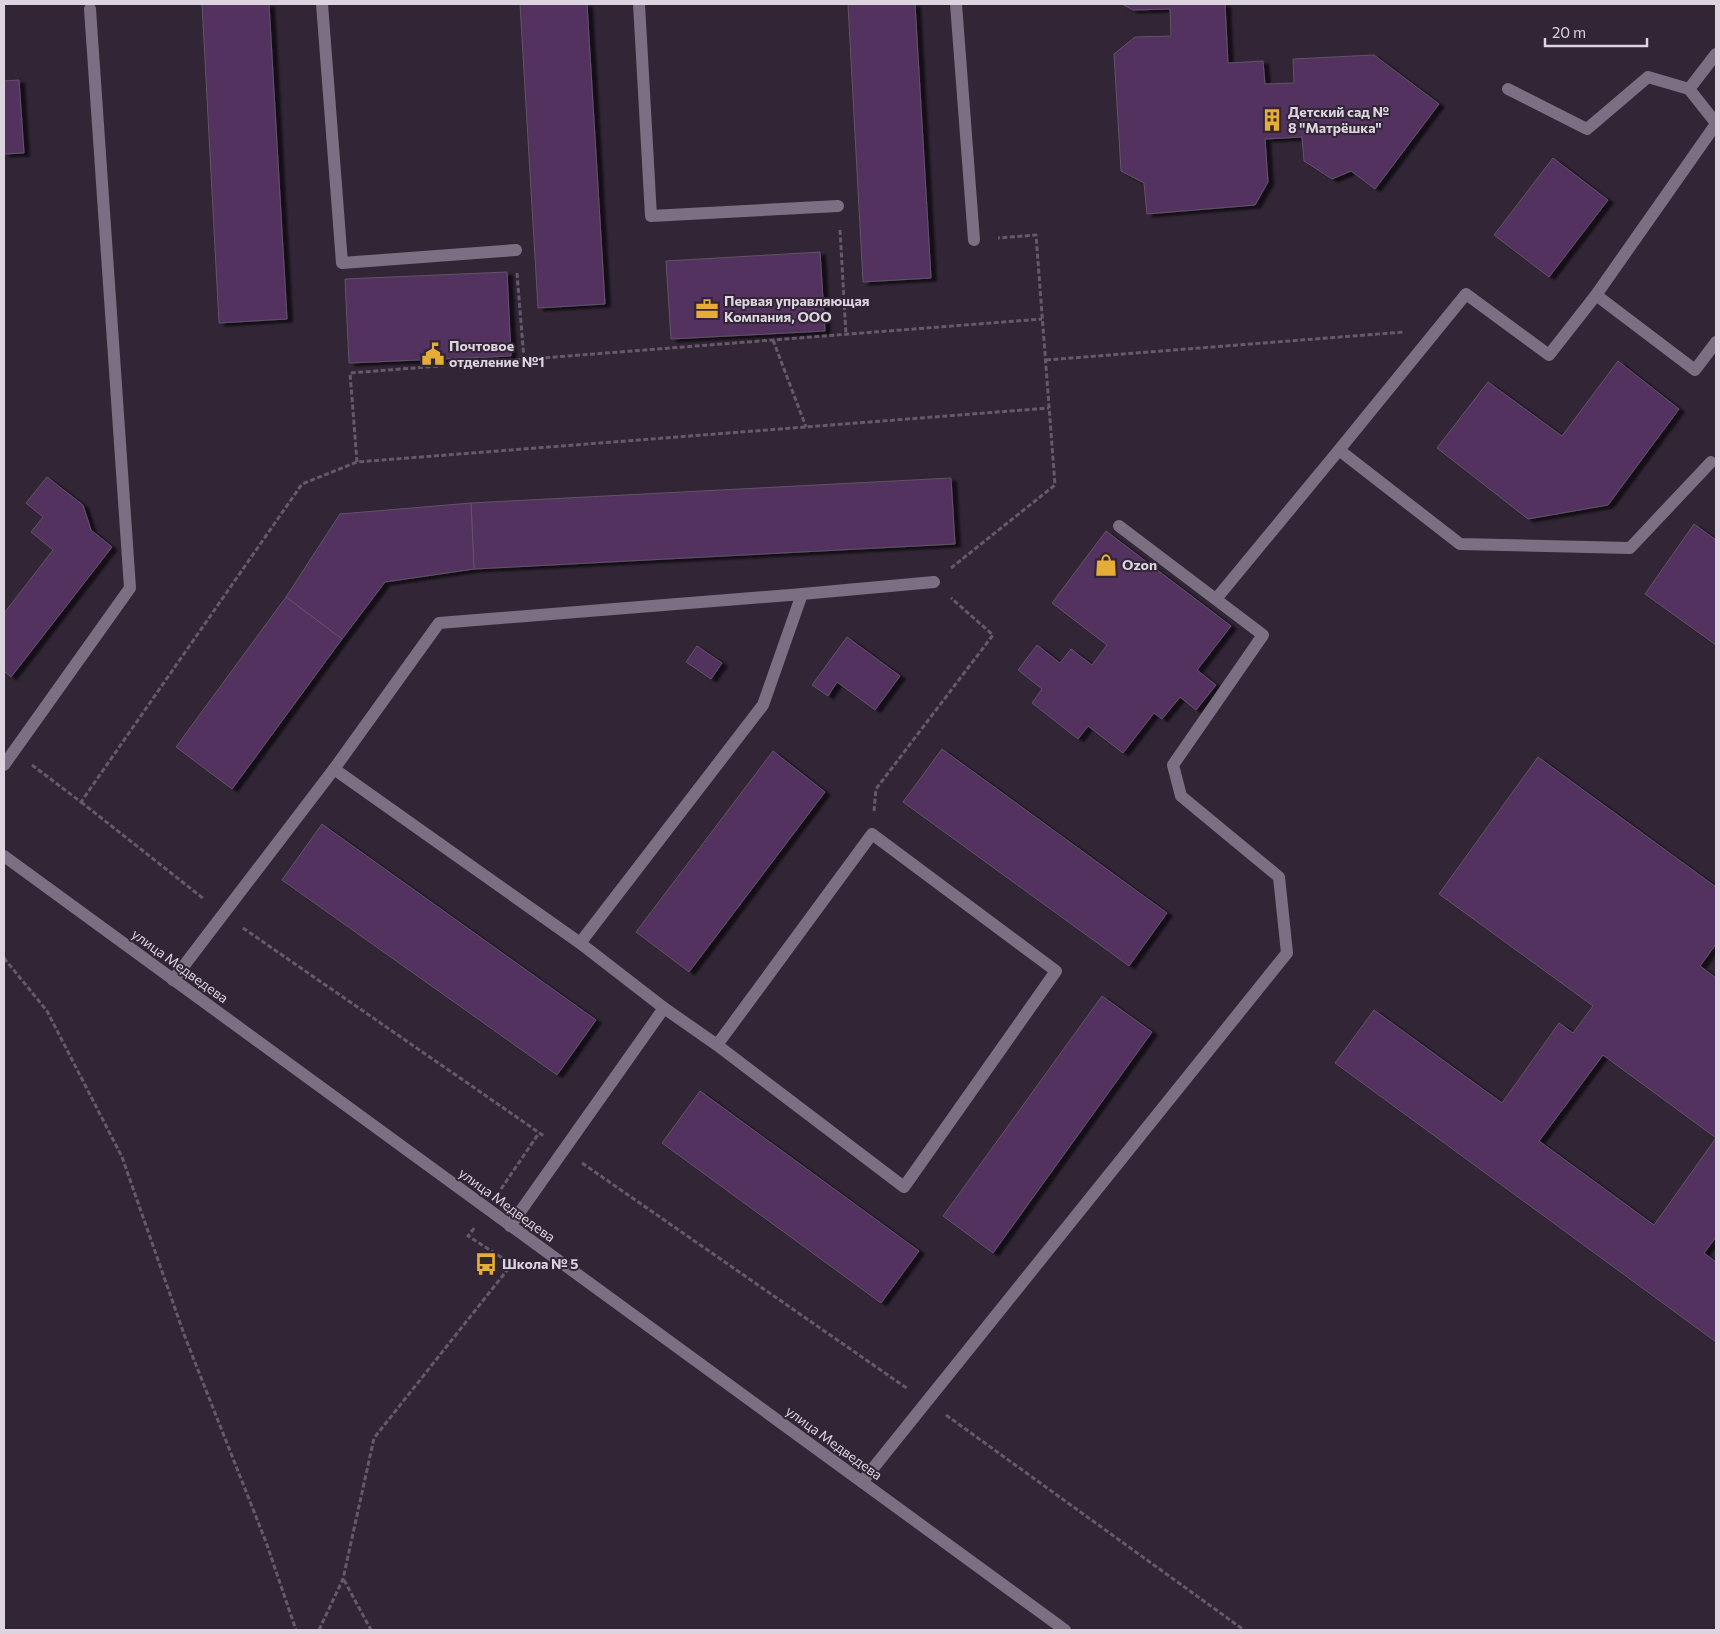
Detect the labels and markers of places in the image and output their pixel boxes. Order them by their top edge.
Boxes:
place label: Детский сад № 8 "Матрёшка" [1288,103,1389,136]
building icon: Детский сад № 8 "Матрёшка" [1259,107,1285,133]
place label: Первая управляющая Компания, ООО [724,292,869,325]
office icon: Первая управляющая Компания, ООО [694,296,720,322]
place label: Почтовое отделение №1 [449,337,545,370]
public building icon: Почтовое отделение №1 [420,341,446,367]
shop icon: Ozon [1093,552,1119,578]
place label: Ozon [1122,556,1157,573]
bus stop icon: Школа № 5 [473,1251,499,1277]
place label: Школа № 5 [502,1255,578,1272]

